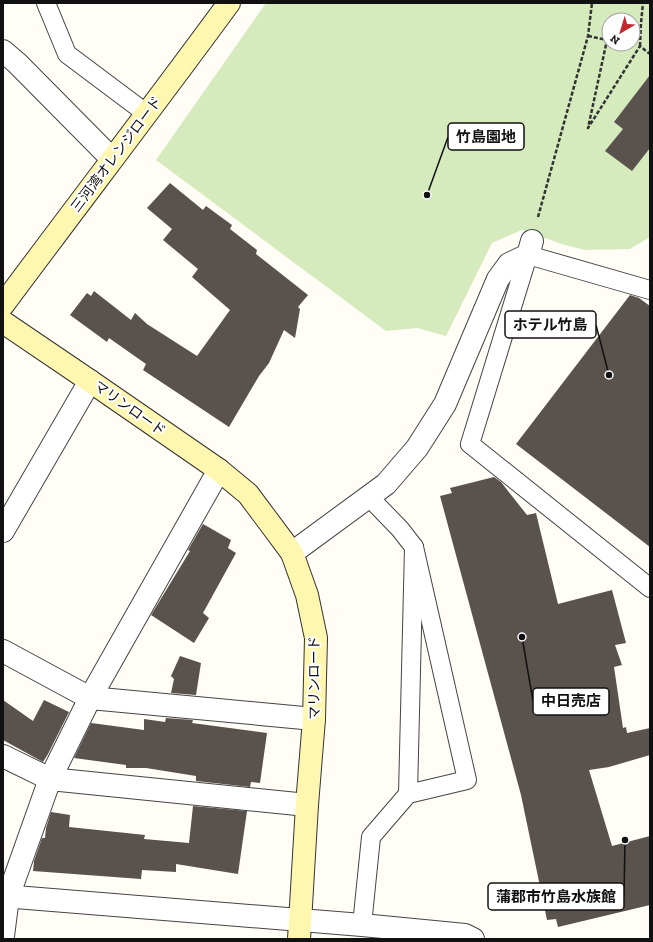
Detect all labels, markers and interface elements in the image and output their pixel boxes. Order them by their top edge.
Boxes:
north arrow [601,12,641,52]
text: N [607,31,622,47]
street label: 三河湾オレンジロード [67,93,165,215]
callout: 竹島園地 [448,123,524,150]
text: 竹島園地 [456,128,516,146]
callout: ホテル竹島 [505,311,596,338]
text: ホテル竹島 [512,316,588,334]
street label: マリンロード [90,377,169,439]
street label: マリンロード [306,636,323,720]
callout: 中日売店 [533,688,609,715]
text: 中日売店 [541,692,601,710]
callout: 蒲郡市竹島水族館 [488,883,624,910]
text: 蒲郡市竹島水族館 [496,888,616,906]

